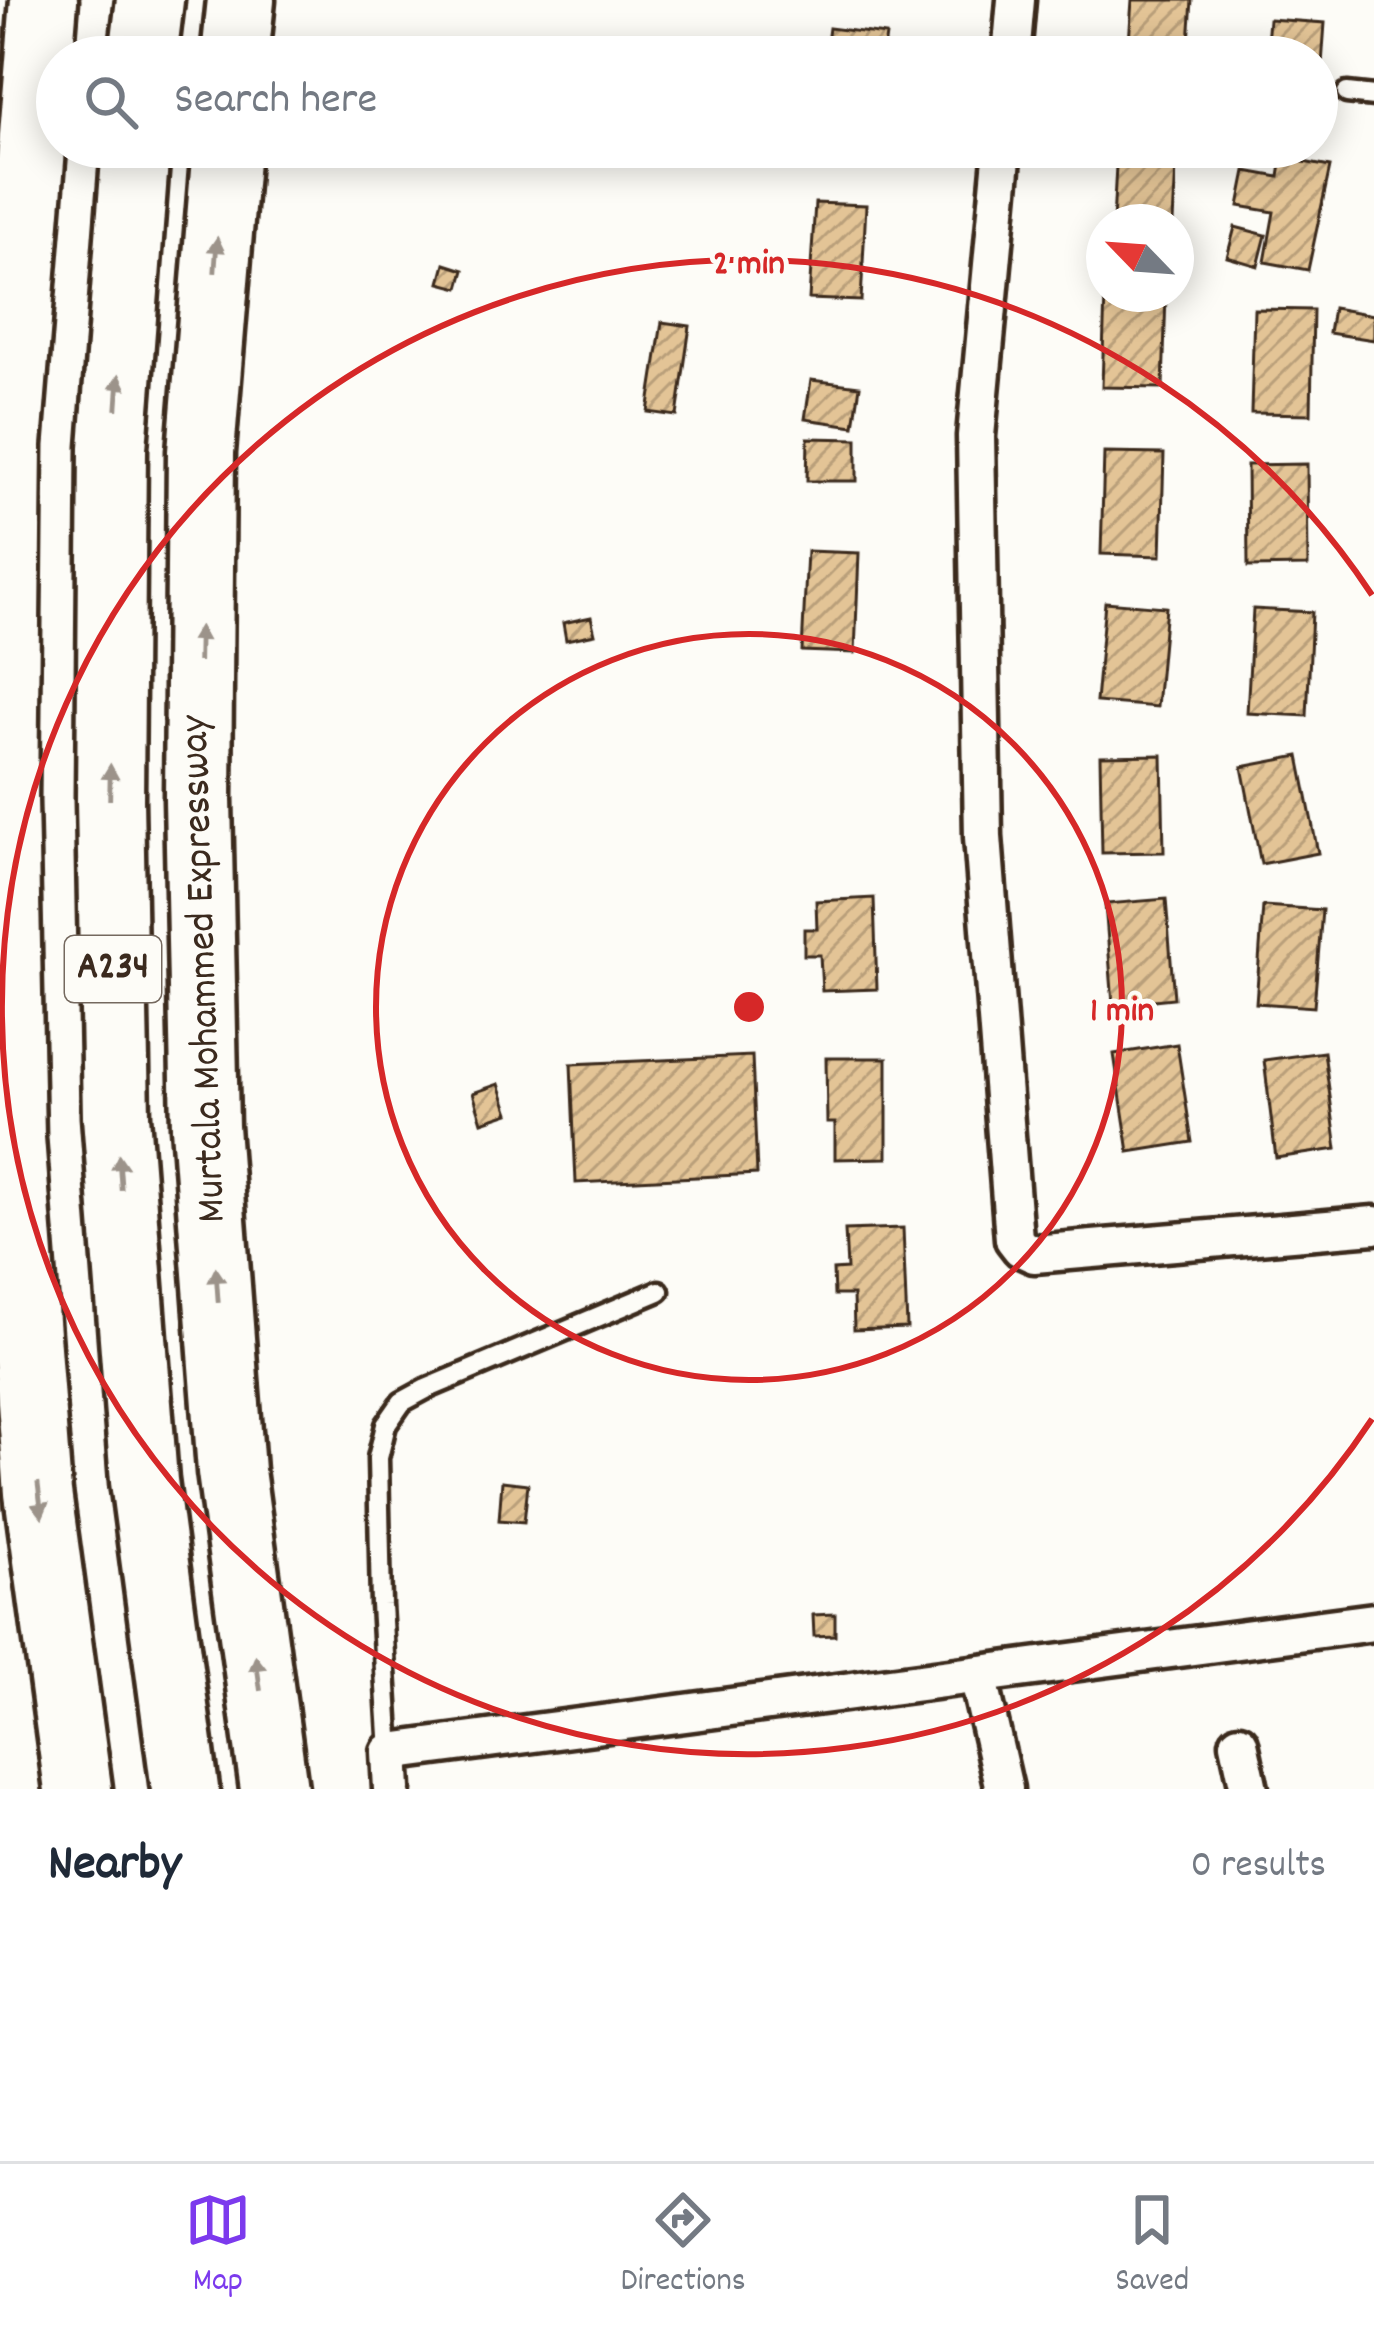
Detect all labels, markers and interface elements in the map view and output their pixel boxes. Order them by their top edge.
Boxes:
search box [36,36,1338,168]
icon: search [78,69,144,135]
text: Search here [174,70,377,134]
north arrow [1086,204,1194,312]
one-way arrow [207,235,226,273]
text: 2 min [713,240,785,292]
one-way arrow [108,373,127,410]
one-way arrow [190,624,209,662]
street label: Murtala Mohammed Expressway [167,713,245,1224]
one-way arrow [100,762,120,800]
road number: A234 [65,936,161,1002]
centre of rings [728,986,770,1028]
text: 1 min [1090,987,1154,1039]
one-way arrow [110,1153,129,1190]
one-way arrow [207,1266,226,1303]
one-way arrow [30,1482,49,1519]
one-way arrow [249,1654,268,1691]
text: Nearby [48,1831,181,1903]
text: 0 results [1191,1840,1326,1895]
tab: Map [185,2187,251,2306]
tab: Directions [621,2187,746,2306]
tab: Saved [1115,2187,1189,2306]

